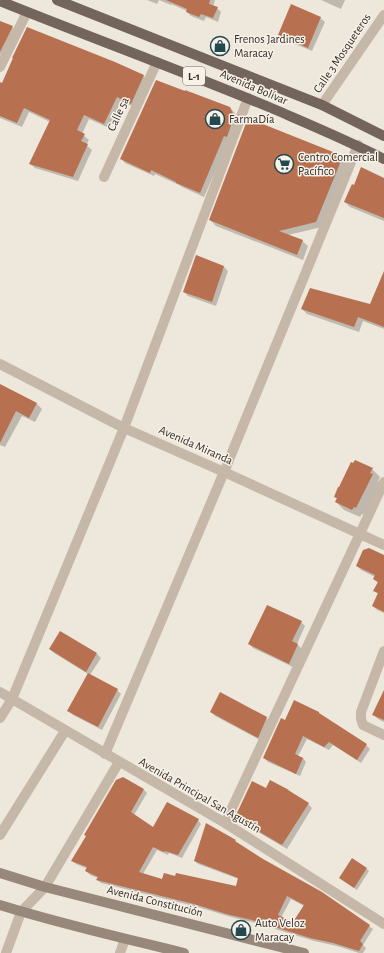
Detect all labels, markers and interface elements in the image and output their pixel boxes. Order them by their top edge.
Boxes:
street label: Calle 3 Mosqueteros [311,11,373,95]
place label: Frenos Jardines Maracay [234,33,305,60]
shop icon: Frenos Jardines Maracay [209,35,231,57]
road number: L-1 [183,67,205,85]
street label: Avenida Bolívar [218,67,290,107]
street label: Calle 5a [105,95,131,133]
shop icon: FarmaDía [204,108,226,130]
place label: FarmaDía [229,113,275,125]
place label: Centro Comercial Pacífico [298,151,378,177]
supermarket icon: Centro Comercial Pacífico [273,153,295,175]
street label: Avenida Miranda [157,423,235,467]
street label: Avenida Principal San Agustín [137,755,263,835]
street label: Avenida Constitución [106,883,204,919]
place label: Auto Veloz Maracay [255,917,305,944]
shop icon: Auto Veloz Maracay [230,919,252,941]

